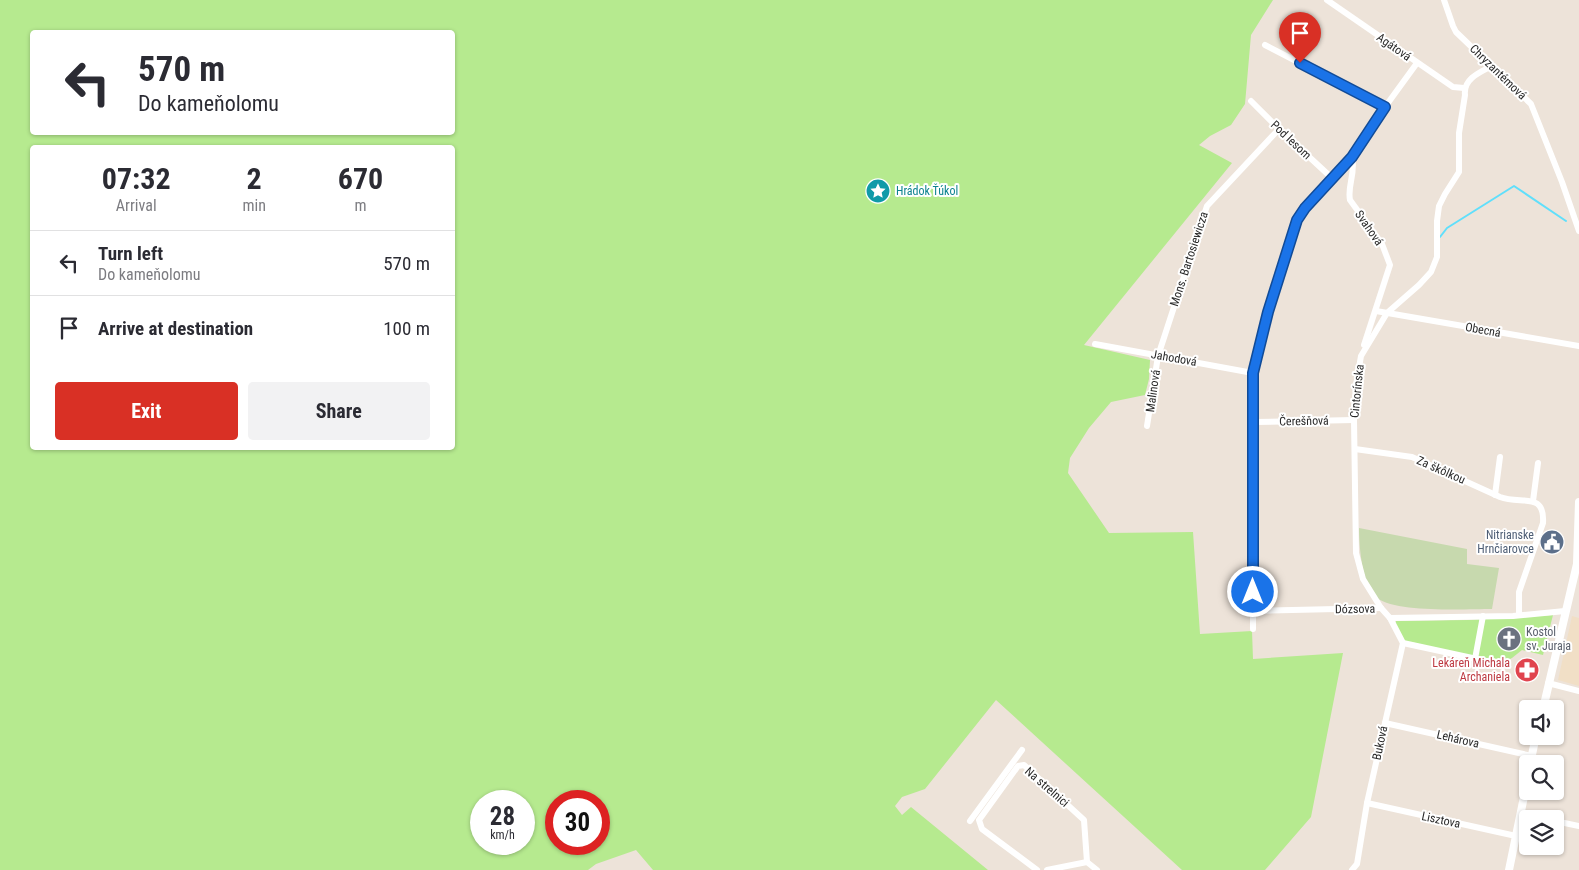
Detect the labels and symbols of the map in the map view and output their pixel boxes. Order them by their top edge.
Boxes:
pin [1279,12,1321,63]
street label: Agátová [1374,30,1414,64]
street label: Chryzantémová [1467,42,1529,103]
street label: Pod lesom [1268,118,1314,162]
place icon: Hrádok Ťúkol [865,178,891,204]
place label: Hrádok Ťúkol [896,183,958,198]
street label: Svahová [1352,208,1386,248]
street label: Mons. Bartosiewicza [1167,210,1211,308]
street label: Obecná [1464,320,1502,340]
street label: Jahodová [1150,347,1198,369]
street label: Cintorínska [1347,363,1367,418]
street label: Malinová [1143,369,1163,413]
street label: Čerešňová [1279,413,1329,428]
street label: Za škôlkou [1415,453,1468,487]
place label: Nitrianske Hrnčiarovce [1477,528,1534,556]
public building icon: Nitrianske Hrnčiarovce [1539,529,1565,555]
position arrow [1226,565,1278,617]
street label: Dózsova [1335,602,1375,616]
place label: Kostol sv. Juraja [1526,625,1571,653]
church icon: Kostol sv. Juraja [1496,626,1522,652]
place label: Lekáreň Michala Archaniela [1432,656,1510,684]
pharmacy icon: Lekáreň Michala Archaniela [1514,657,1540,683]
street label: Buková [1370,724,1390,761]
street label: Lehárova [1435,727,1481,751]
street label: Na strelnici [1022,764,1072,810]
speed limit sign: 30 [545,790,610,855]
street label: Lisztova [1420,809,1462,831]

